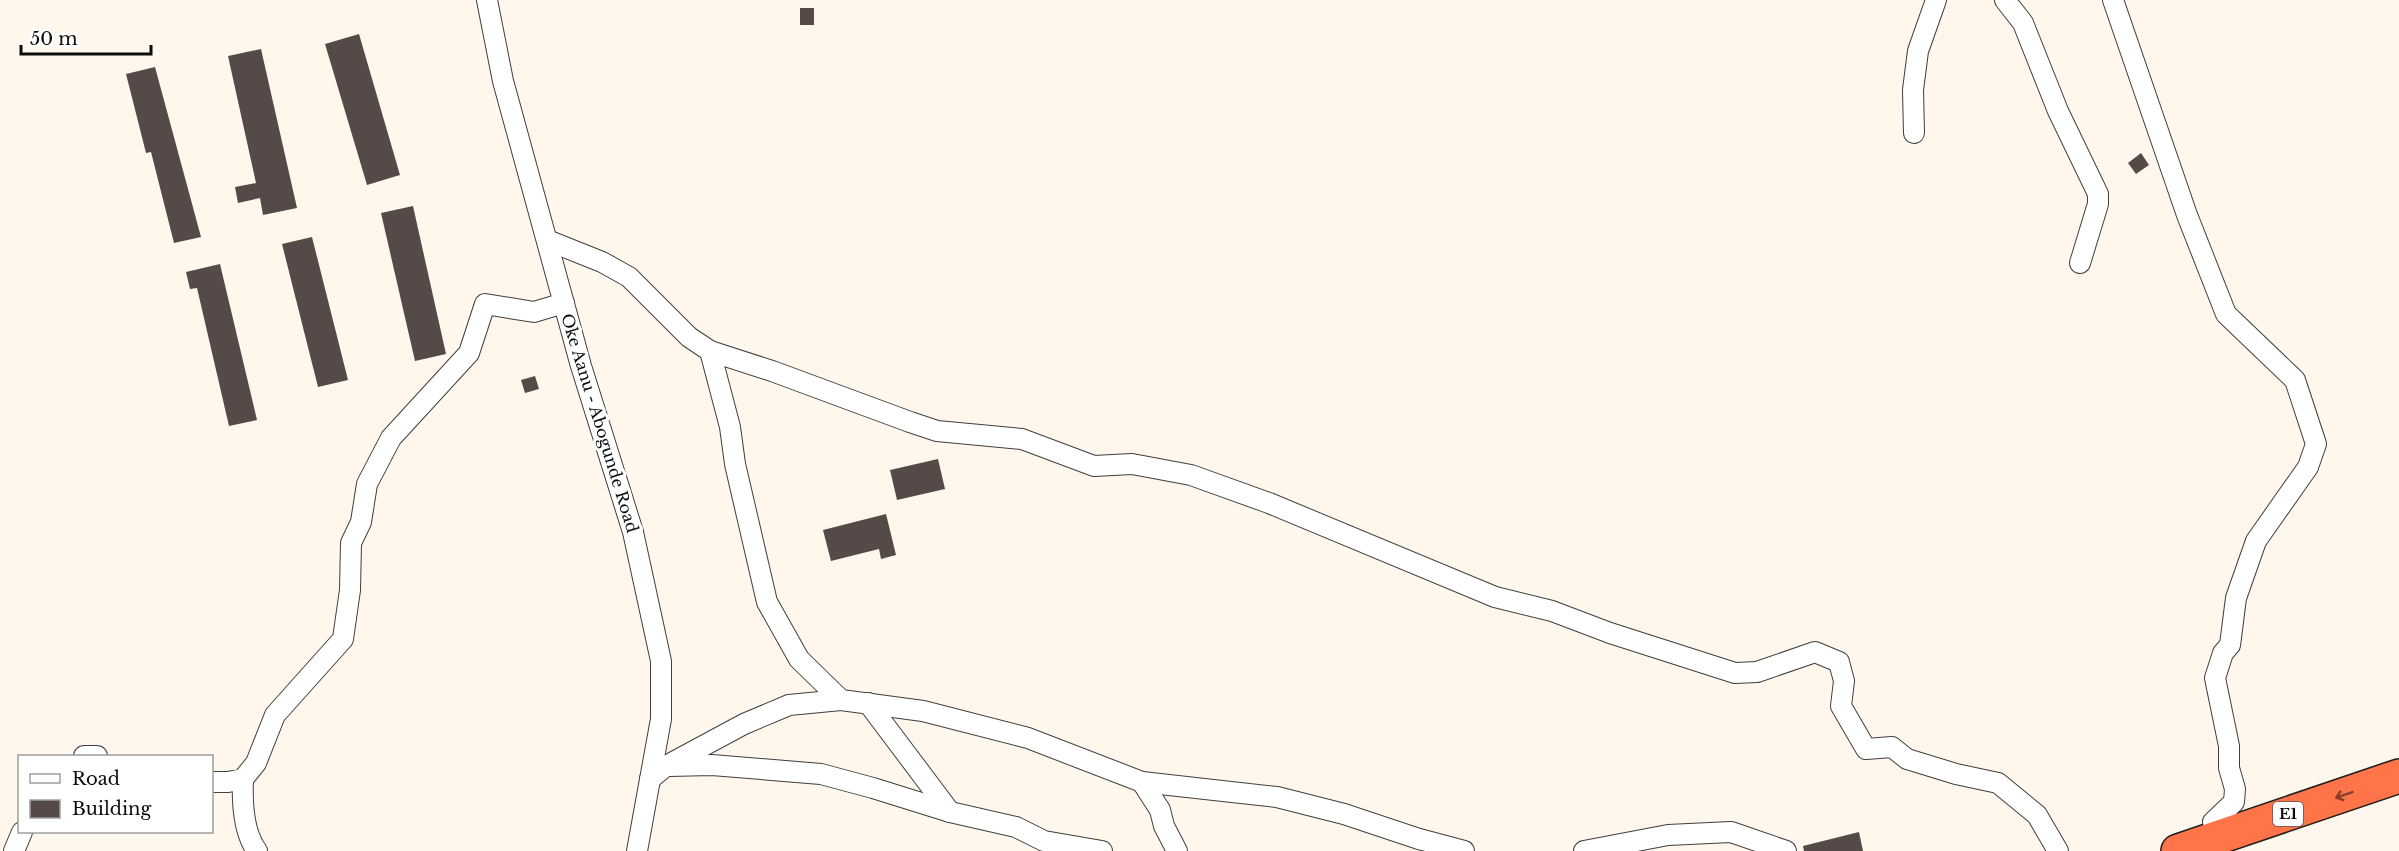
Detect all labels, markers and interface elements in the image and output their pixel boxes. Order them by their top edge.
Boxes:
scale bar [21,18,152,56]
text: 50 m [30,28,78,50]
street label: Oke Aanu - Abogunde Road [557,311,643,535]
legend [18,755,213,833]
text: Road [72,768,120,790]
one-way arrow [2335,790,2354,801]
text: Building [72,798,151,820]
road number: E1 [2273,802,2303,826]

